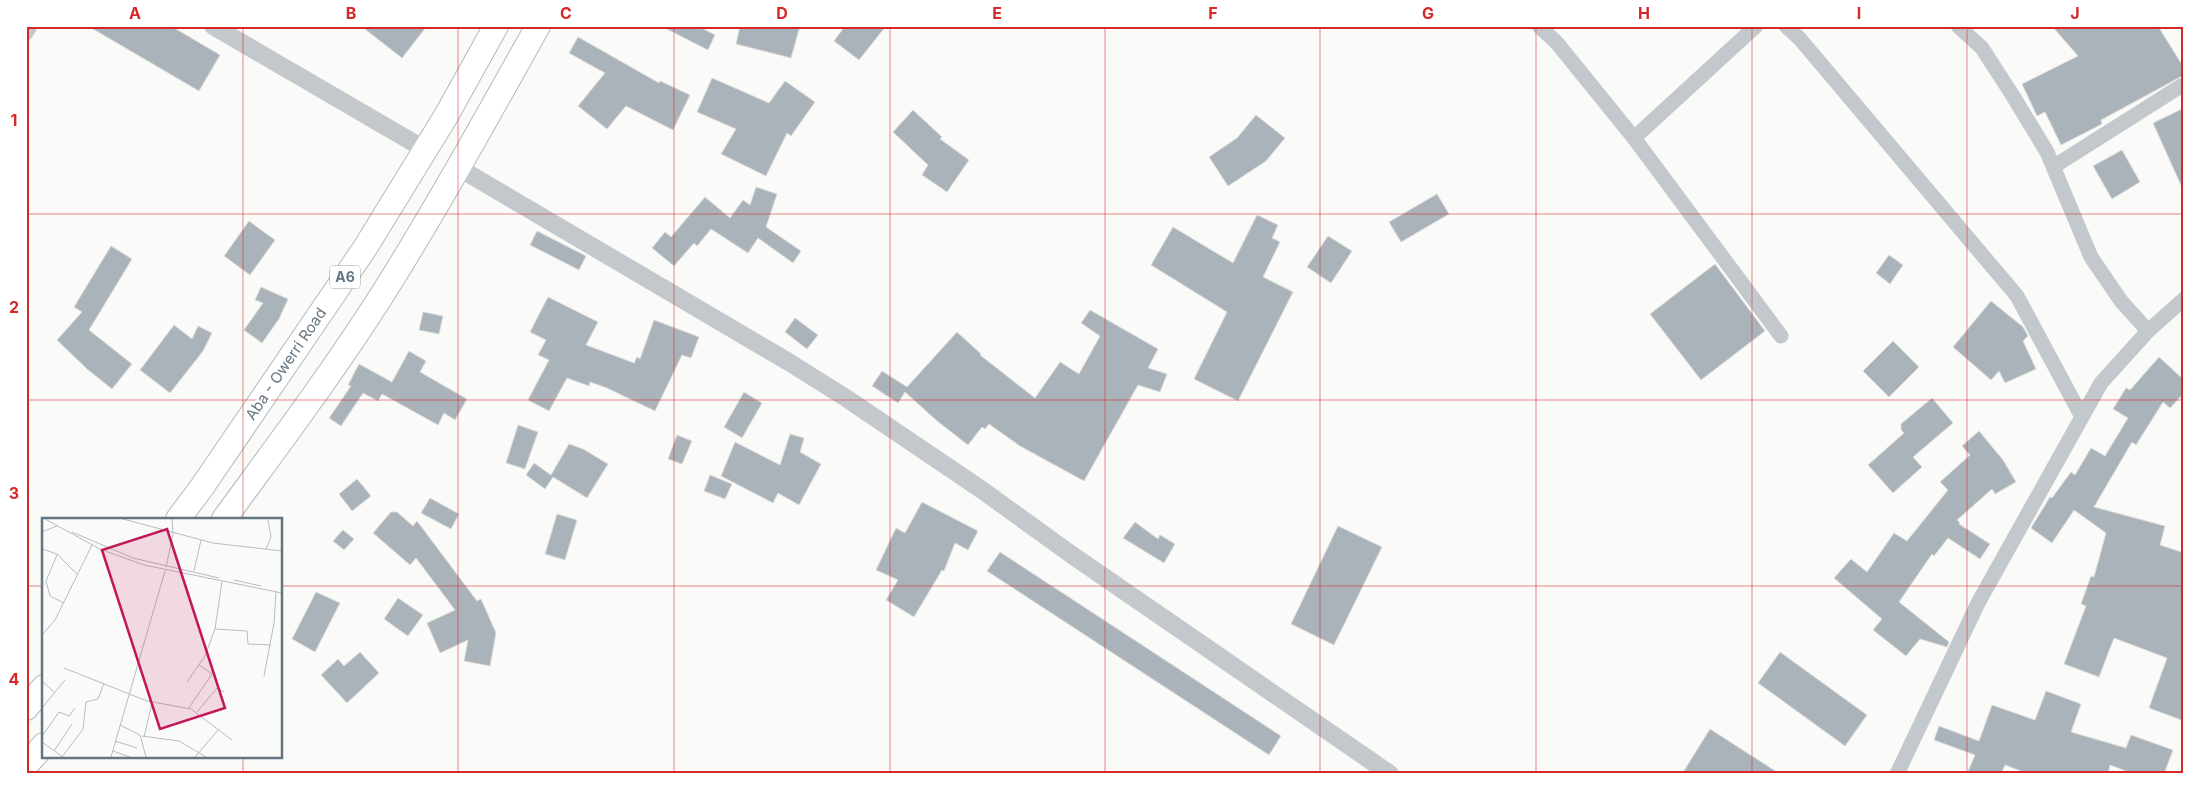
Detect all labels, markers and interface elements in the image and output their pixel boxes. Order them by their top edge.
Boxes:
text: A [129,3,141,23]
text: B [346,3,356,23]
text: C [560,3,572,23]
text: D [776,3,788,23]
text: E [992,3,1002,23]
text: F [1208,3,1218,23]
text: G [1422,3,1434,23]
text: H [1638,3,1650,23]
text: I [1857,3,1861,23]
text: J [2070,3,2080,23]
text: 1 [11,110,17,130]
road number: A6 [330,266,360,288]
text: 2 [9,297,19,317]
street label: Aba - Owerri Road [241,304,330,424]
text: 3 [9,483,19,503]
inset map [42,518,282,758]
text: 4 [9,669,20,689]

